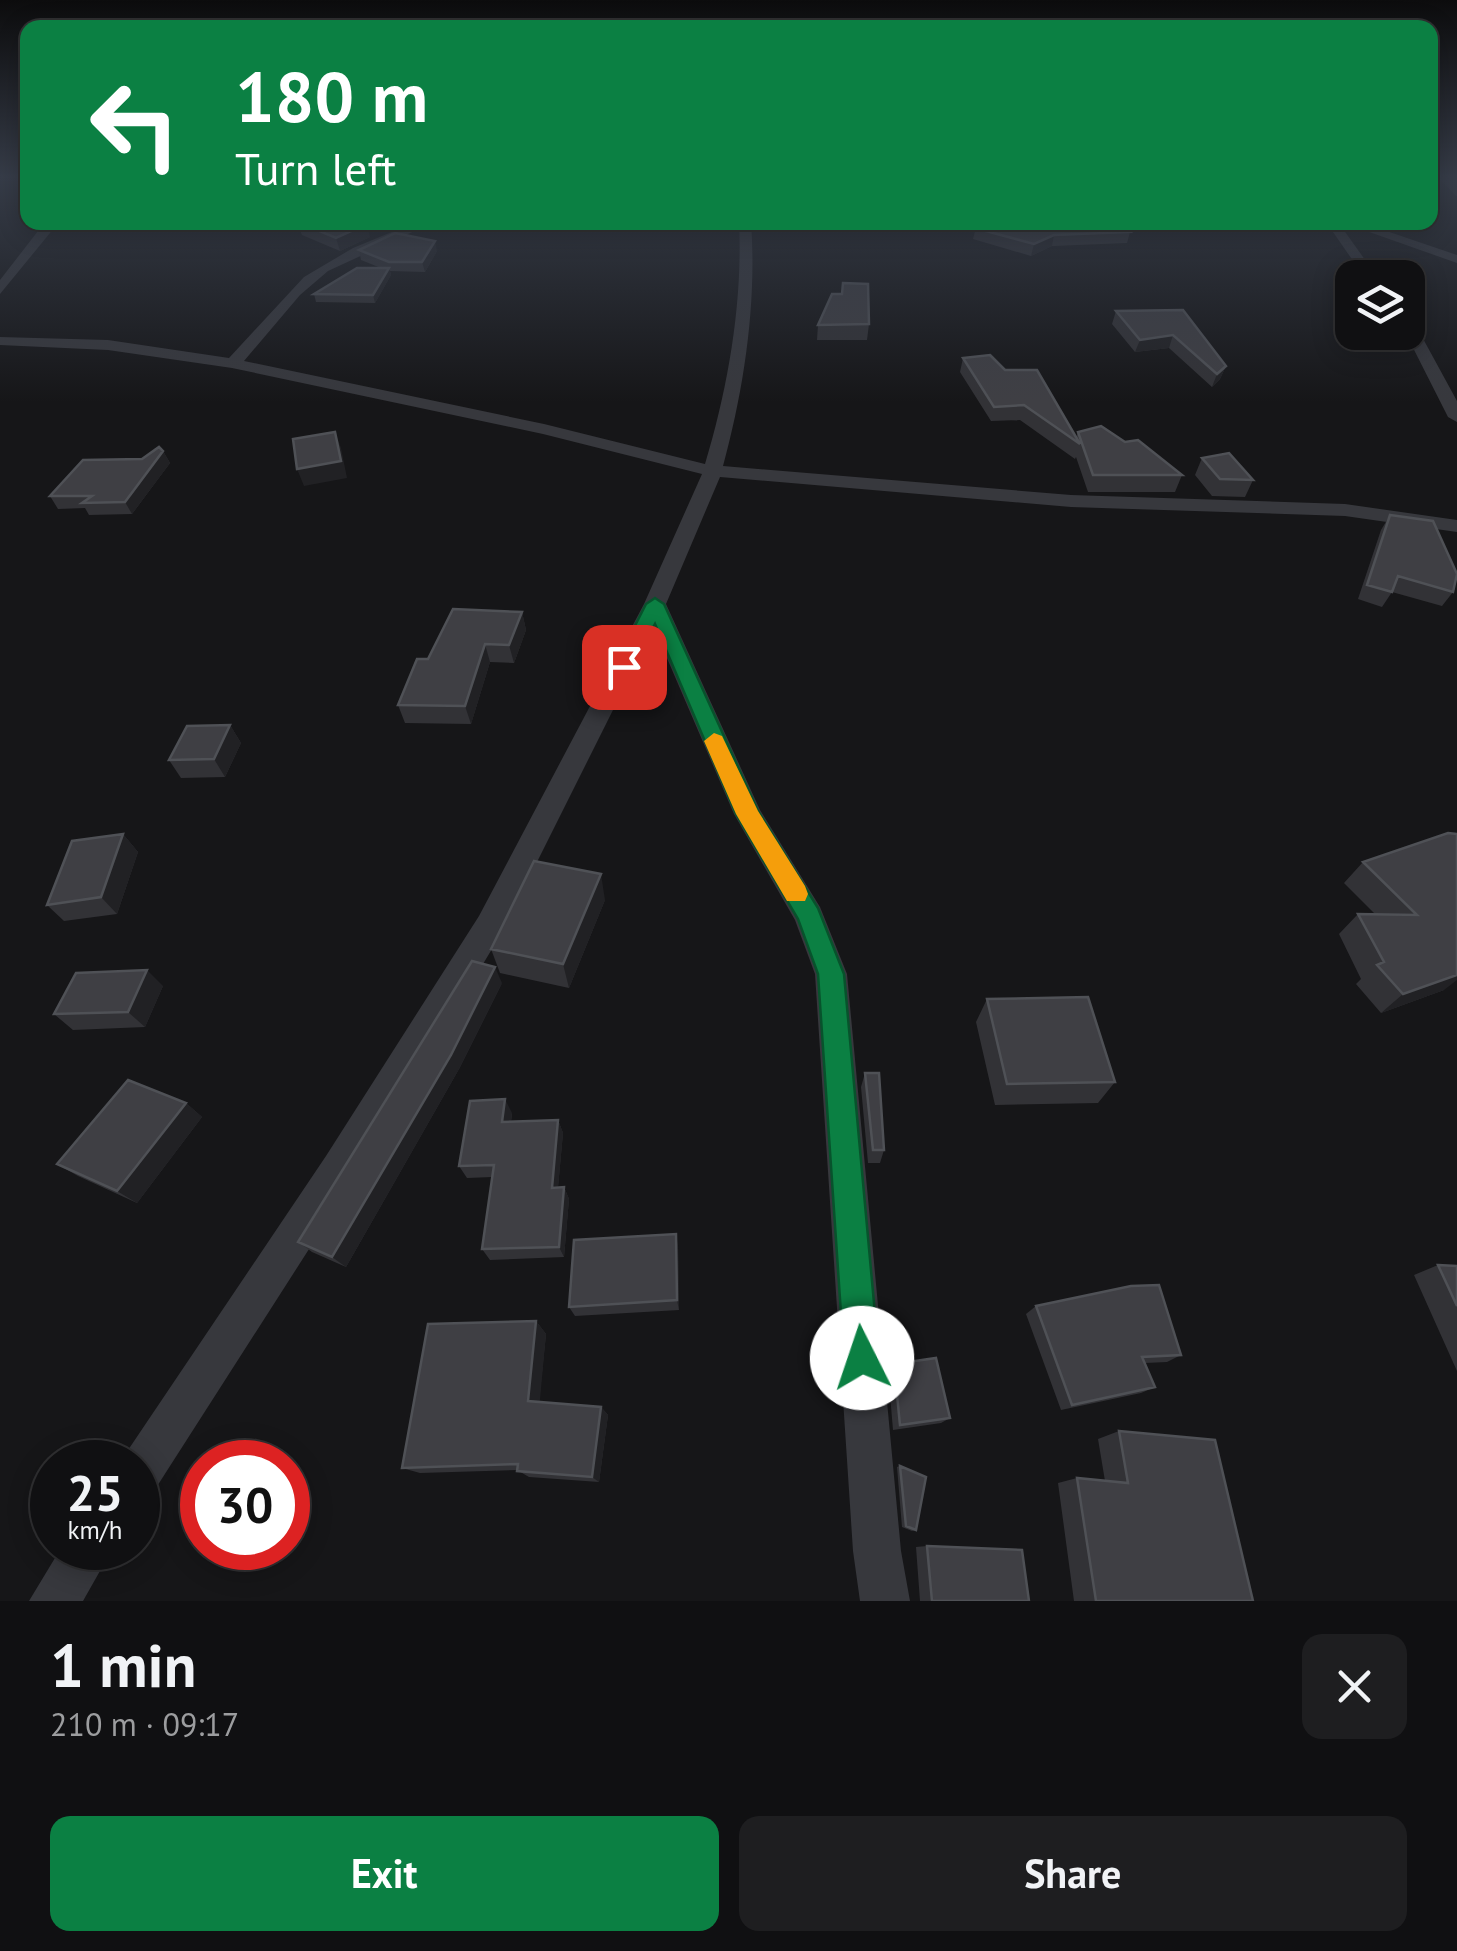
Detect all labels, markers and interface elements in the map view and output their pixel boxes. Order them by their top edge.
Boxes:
text: 180 m [235,51,428,141]
icon: left [70,60,200,190]
text: Turn left [235,139,396,197]
map controls [1335,260,1425,350]
button: layers [1335,260,1425,350]
pin [582,625,667,710]
icon: arrive [597,640,652,695]
position arrow [810,1306,914,1410]
speed limit sign: 30 [180,1440,310,1570]
text: 25 [67,1460,123,1525]
text: km/h [68,1514,122,1546]
text: 1 min [50,1626,196,1704]
button: close [1302,1634,1407,1739]
text: 210 m · 09:17 [50,1703,239,1745]
button: Exit [50,1816,719,1931]
button: Share [739,1816,1407,1931]

